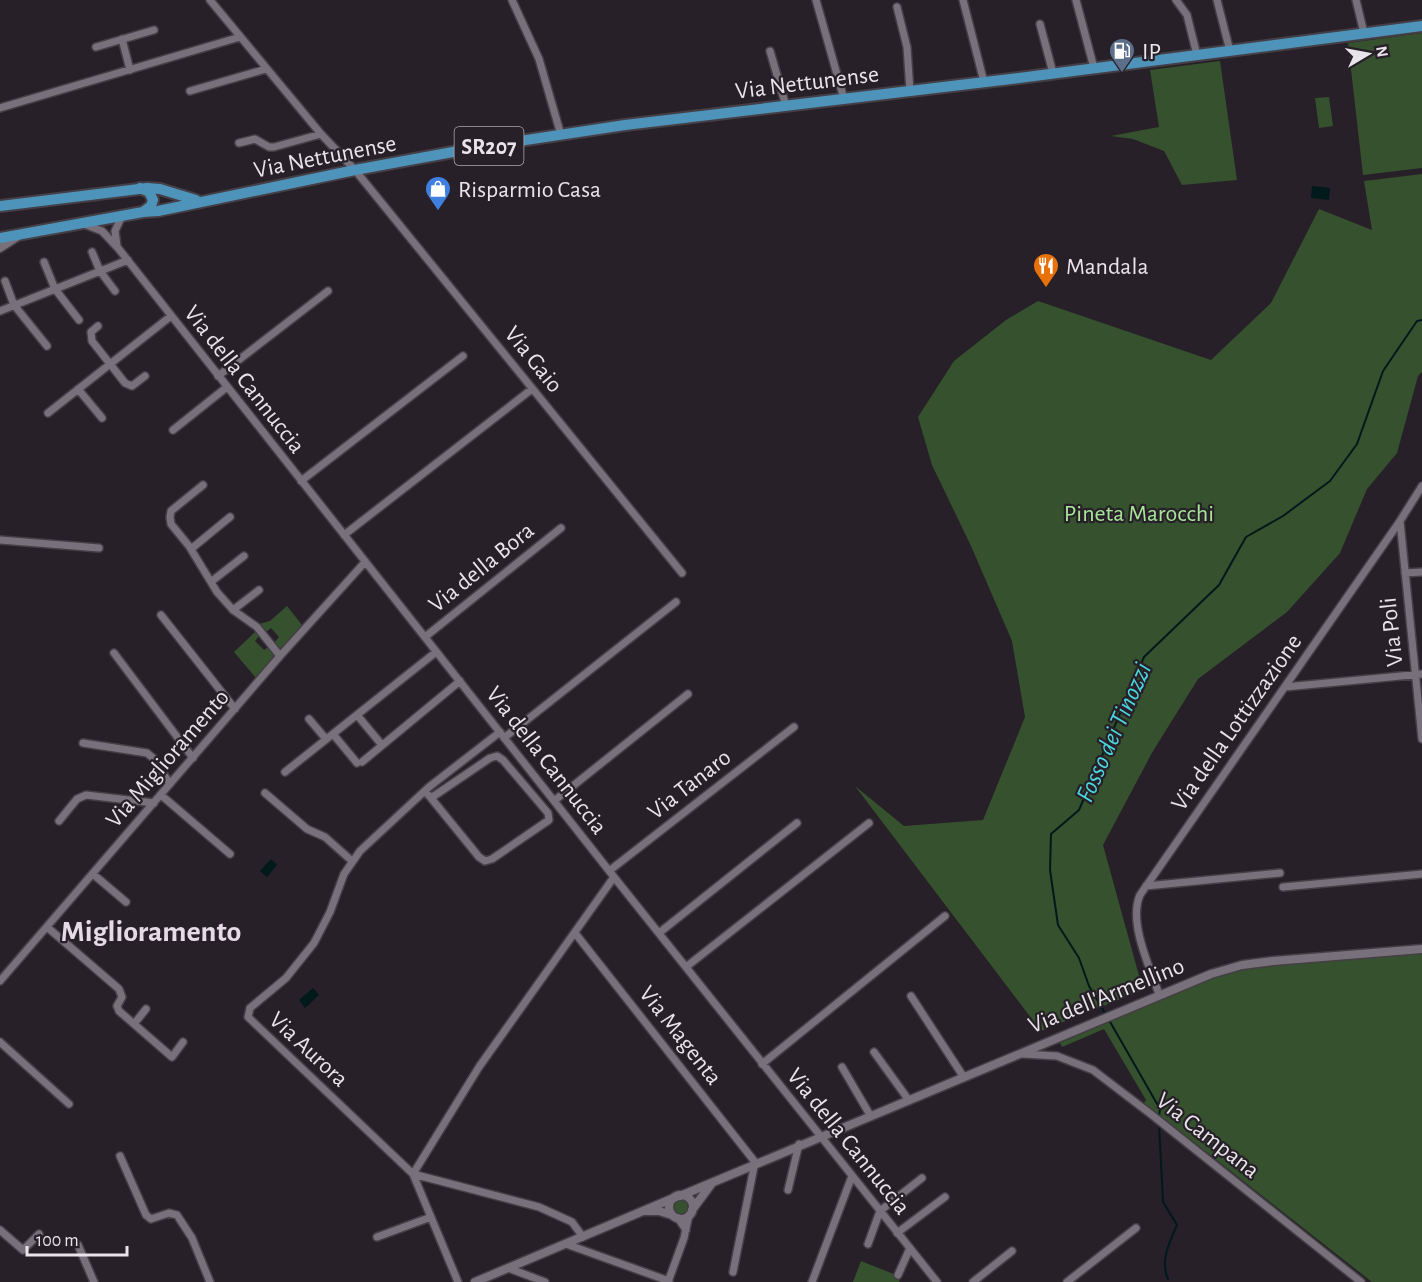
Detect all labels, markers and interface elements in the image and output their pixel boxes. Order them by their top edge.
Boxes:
north arrow [1338,24,1398,84]
fuel station icon: IP [1107,36,1137,74]
place label: IP [1142,40,1161,64]
text: N [1373,45,1391,58]
street label: Via Nettunense [734,62,880,104]
road number: SR207 [454,127,524,165]
street label: Via Nettunense [252,131,398,183]
shop icon: Risparmio Casa [423,174,453,212]
place label: Risparmio Casa [458,178,601,202]
restaurant icon: Mandala [1031,251,1061,289]
place label: Mandala [1066,255,1148,279]
street label: Via della Cannuccia [179,301,309,458]
street label: Via Gaio [500,322,567,397]
park label: Pineta Marocchi [1064,502,1214,526]
street label: Via della Bora [424,518,539,617]
street label: Via Poli [1376,596,1408,668]
street label: Via della Lottizzazione [1167,630,1307,815]
water label: Fosso dei Tinozzi [1072,659,1156,806]
street label: Via della Cannuccia [481,682,611,839]
street label: Via Miglioramento [102,685,234,832]
street label: Via Tanaro [644,745,736,824]
district label: Miglioramento [61,917,241,947]
street label: Via dell'Armellino [1025,954,1188,1038]
street label: Via Magenta [634,982,726,1090]
street label: Via Aurora [264,1008,352,1092]
street label: Via della Cannuccia [782,1064,914,1219]
street label: Via Campana [1151,1088,1263,1183]
scale bar [27,1219,128,1257]
text: 100 m [36,1232,79,1250]

